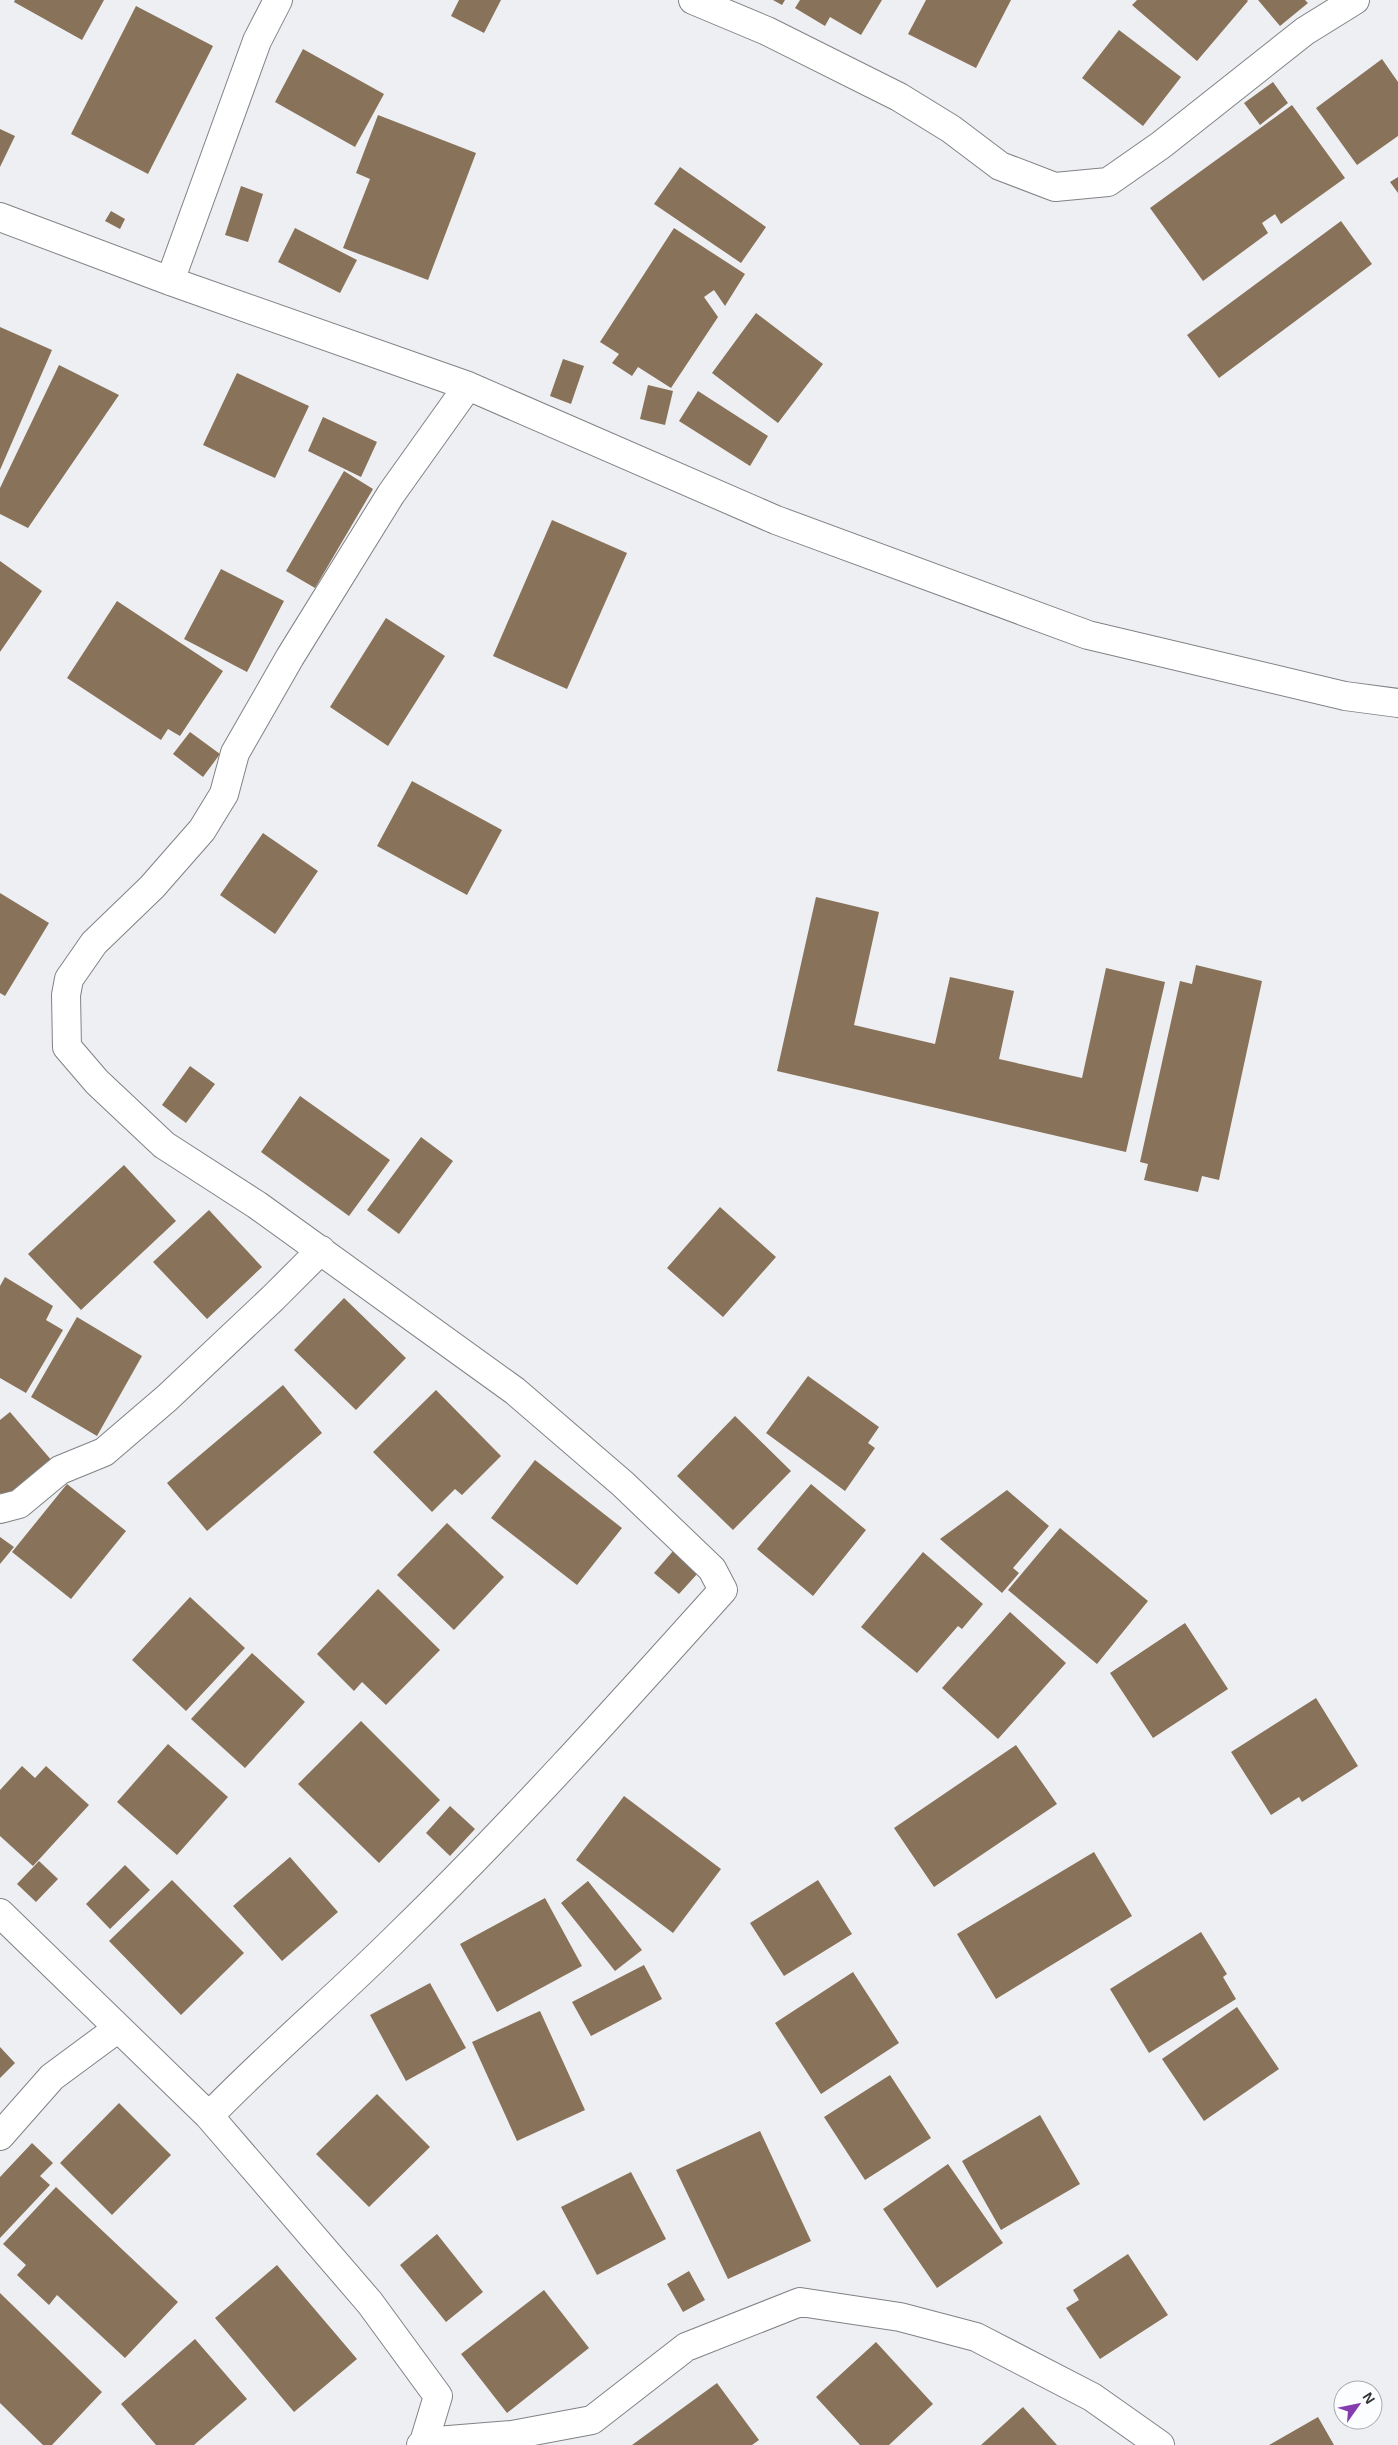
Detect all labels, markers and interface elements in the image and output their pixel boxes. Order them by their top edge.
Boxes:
north arrow [1333,2380,1383,2430]
text: N [1359,2389,1378,2407]

